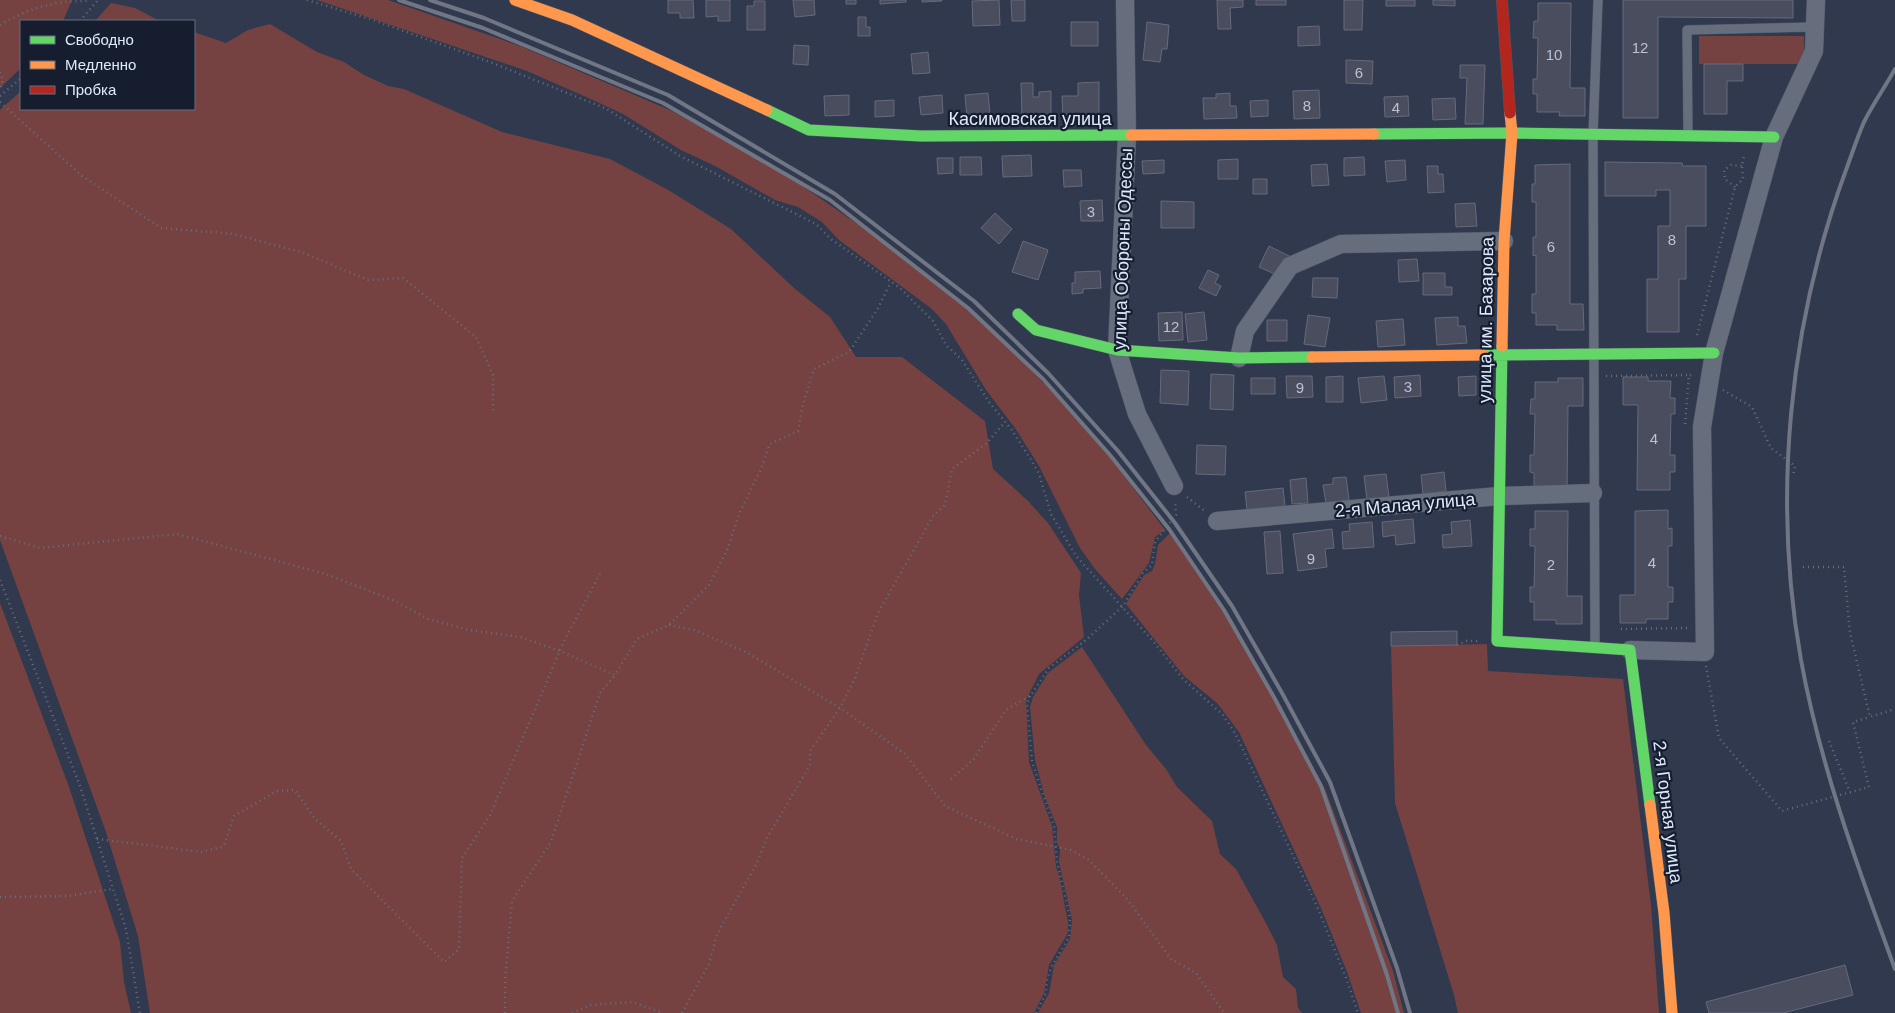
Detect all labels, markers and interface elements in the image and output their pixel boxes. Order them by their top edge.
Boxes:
legend [20,20,195,110]
text: Свободно [65,31,134,48]
house number: 12 [1632,39,1648,56]
house number: 10 [1546,46,1562,63]
text: Медленно [65,56,136,73]
house number: 6 [1355,64,1363,81]
text: Пробка [65,81,117,98]
house number: 8 [1303,97,1311,114]
house number: 4 [1392,99,1400,116]
street label: Касимовская улица [949,109,1112,129]
street label: улица Обороны Одессы [1109,148,1137,350]
house number: 3 [1087,203,1095,220]
house number: 8 [1668,231,1676,248]
street label: улица им. Базарова [1475,236,1497,403]
house number: 6 [1547,238,1555,255]
house number: 12 [1163,318,1179,335]
house number: 3 [1404,378,1412,395]
house number: 9 [1296,379,1304,396]
house number: 4 [1650,430,1658,447]
street label: 2-я Малая улица [1334,489,1477,521]
house number: 9 [1307,550,1315,567]
house number: 4 [1648,554,1656,571]
house number: 2 [1547,556,1555,573]
street label: 2-я Горная улица [1649,740,1687,885]

